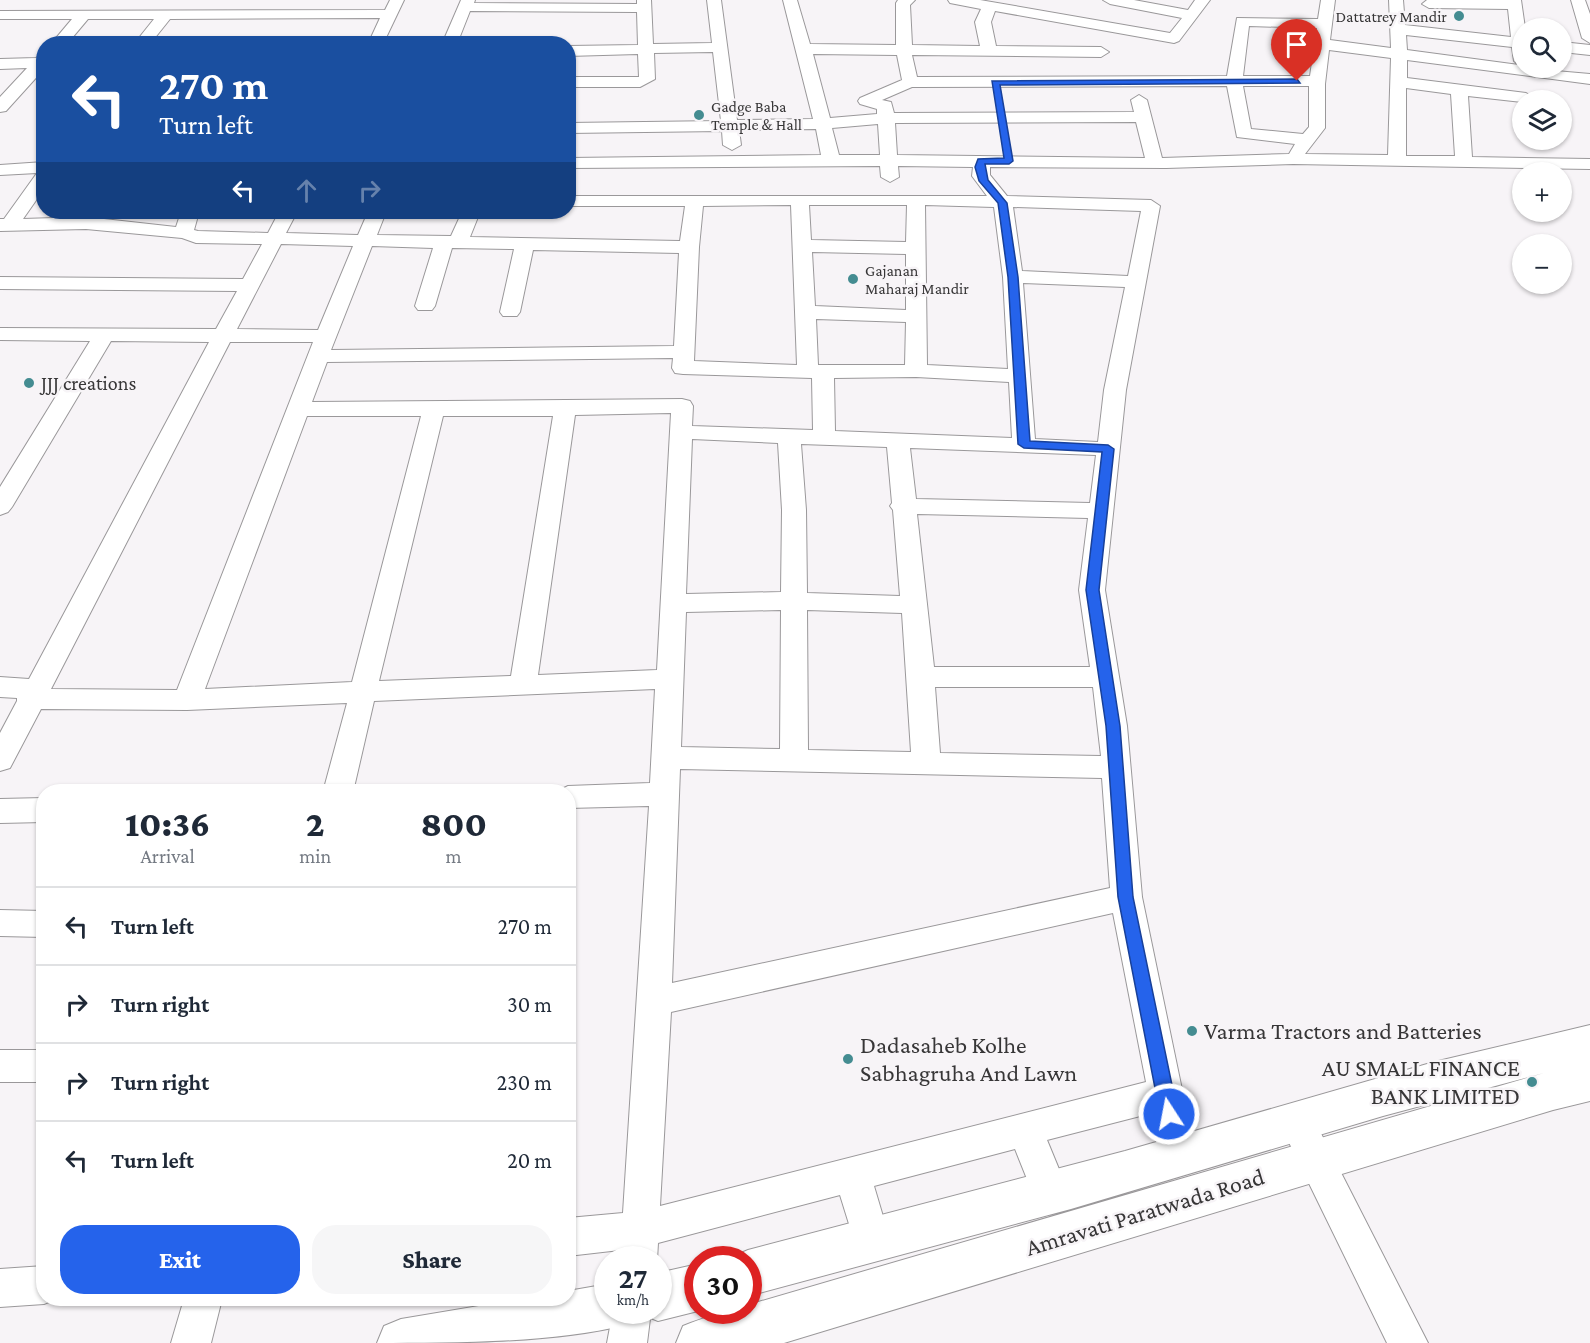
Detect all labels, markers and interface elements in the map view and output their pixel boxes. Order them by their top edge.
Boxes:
place label: Dattatrey Mandir [1335,8,1447,26]
marker: Dattatrey Mandir [1452,9,1466,23]
map controls [1512,18,1572,294]
button: search [1512,18,1572,78]
pin [1271,19,1322,81]
icon: arrive [1280,28,1313,61]
icon: left [60,60,138,138]
text: 270 m [159,61,268,108]
button: layers [1512,90,1572,150]
place label: Gadge Baba Temple & Hall [711,98,802,134]
marker: Gadge Baba Temple & Hall [692,108,706,122]
text: Turn left [159,110,253,140]
button: + [1512,162,1572,222]
icon: left [227,174,260,207]
icon: ahead [290,174,323,207]
icon: right [353,174,386,207]
button: − [1512,234,1572,294]
place label: Gajanan Maharaj Mandir [865,262,969,298]
marker: Gajanan Maharaj Mandir [846,272,860,286]
place label: JJJ creations [39,372,136,395]
marker: JJJ creations [22,376,36,390]
text: 10:36 [125,804,210,844]
text: 2 [306,804,325,844]
text: 800 [420,804,487,844]
text: Arrival [140,845,195,867]
text: min [299,845,331,867]
text: m [446,845,462,867]
icon: left [60,910,93,943]
text: Turn left [111,914,194,939]
text: 270 m [498,914,552,939]
icon: right [60,988,93,1021]
text: Turn right [111,992,209,1017]
text: 30 m [507,992,552,1017]
place label: Varma Tractors and Batteries [1204,1017,1482,1044]
marker: Varma Tractors and Batteries [1185,1024,1199,1038]
place label: Dadasaheb Kolhe Sabhagruha And Lawn [860,1031,1077,1086]
marker: Dadasaheb Kolhe Sabhagruha And Lawn [841,1052,855,1066]
place label: AU SMALL FINANCE BANK LIMITED [1322,1054,1520,1109]
icon: right [60,1066,93,1099]
text: Turn right [111,1070,209,1095]
text: 230 m [497,1070,552,1095]
marker: AU SMALL FINANCE BANK LIMITED [1525,1075,1539,1089]
position arrow [1137,1082,1201,1146]
icon: left [60,1144,93,1177]
text: Turn left [111,1148,194,1173]
text: 20 m [507,1148,552,1173]
street label: Amravati Paratwada Road [1022,1162,1268,1261]
button: Exit [60,1225,300,1294]
button: Share [312,1225,552,1294]
speed limit sign: 30 [684,1246,762,1324]
text: 27 [618,1261,648,1294]
text: km/h [617,1292,649,1308]

